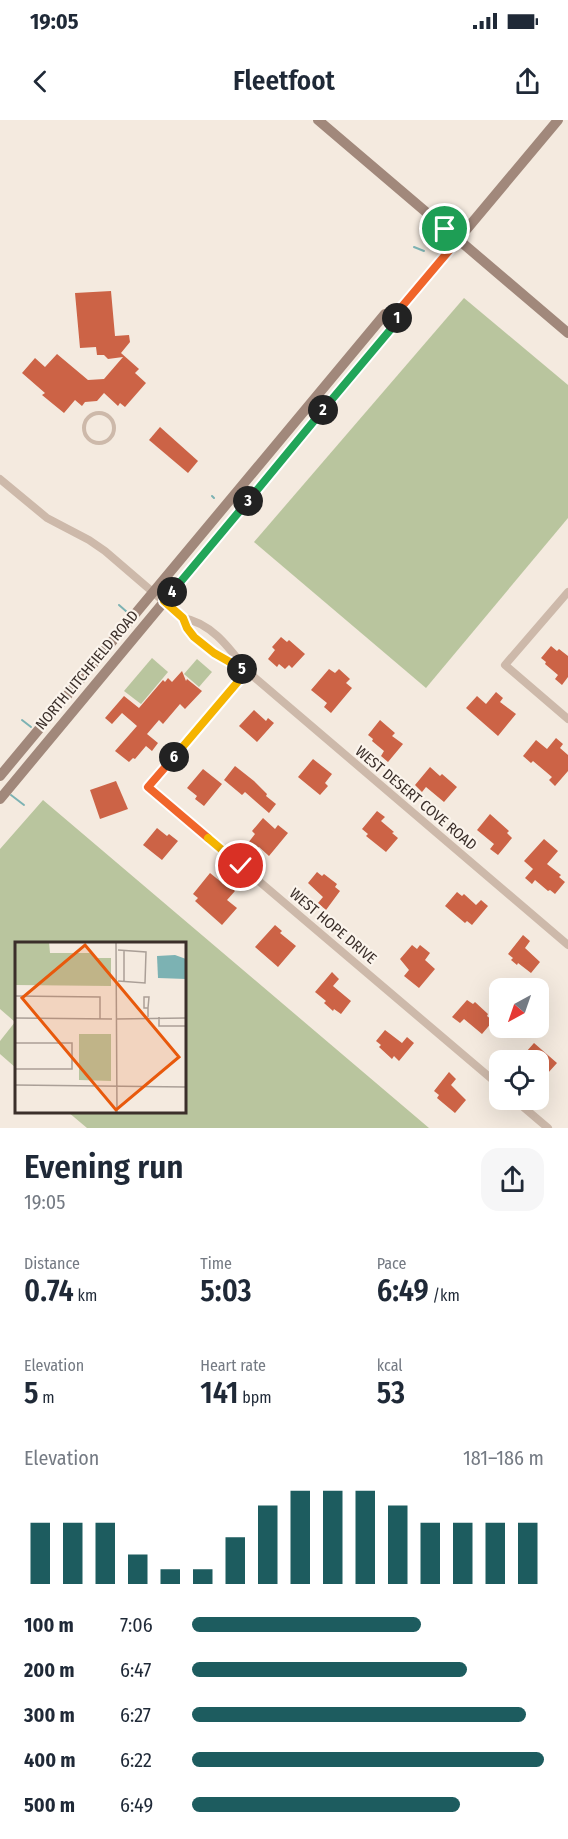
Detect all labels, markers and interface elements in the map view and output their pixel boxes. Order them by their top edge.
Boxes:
text: 19:05 [30,8,79,35]
icon: back [24,65,57,98]
text: Fleetfoot [233,65,335,97]
icon: share [511,65,544,98]
pin [419,203,470,254]
icon: arrive [428,212,461,245]
pin: 1 [382,303,412,333]
text: 1 [394,308,400,327]
pin: 2 [308,395,338,425]
text: 2 [319,400,327,419]
pin: 3 [233,486,263,516]
text: 3 [244,491,252,510]
pin: 4 [157,577,187,607]
text: 4 [168,582,176,601]
street label: NORTH LITCHFIELD ROAD [32,607,142,733]
pin: 5 [227,654,257,684]
text: 5 [238,659,246,678]
pin: 6 [159,742,189,772]
street label: WEST DESERT COVE ROAD [352,742,480,854]
text: 6 [170,747,178,766]
pin [215,840,266,891]
icon: check [224,849,257,882]
street label: WEST HOPE DRIVE [286,884,380,968]
inset map [15,942,186,1113]
north arrow [489,978,549,1038]
map controls [489,978,549,1110]
button: locate [489,1050,549,1110]
text: Evening run [24,1147,184,1187]
button: share [481,1148,544,1211]
text: 19:05 [24,1190,65,1214]
text: Distance [24,1254,80,1273]
text: Time [200,1254,232,1273]
text: Pace [377,1254,406,1273]
text: 0.74 [24,1273,74,1309]
text: 5:03 [200,1273,252,1309]
text: 6:49 [377,1273,429,1309]
text: km [74,1286,97,1305]
text: /km [429,1286,460,1305]
text: Elevation [24,1356,84,1375]
text: Heart rate [200,1356,266,1375]
text: kcal [377,1356,403,1375]
text: 5 [24,1375,39,1411]
text: 141 [200,1375,239,1411]
text: 53 [377,1375,405,1411]
text: m [39,1388,55,1407]
text: bpm [239,1388,272,1407]
text: Elevation [24,1446,99,1470]
text: 181–186 m [463,1446,544,1470]
text: 100 m [24,1613,74,1637]
text: 7:06 [120,1613,153,1637]
text: 200 m [24,1658,75,1682]
text: 6:47 [120,1658,151,1682]
text: 300 m [24,1703,75,1727]
text: 6:27 [120,1703,151,1727]
text: 400 m [24,1748,76,1772]
text: 6:22 [120,1748,152,1772]
text: 500 m [24,1793,75,1817]
text: 6:49 [120,1793,153,1817]

